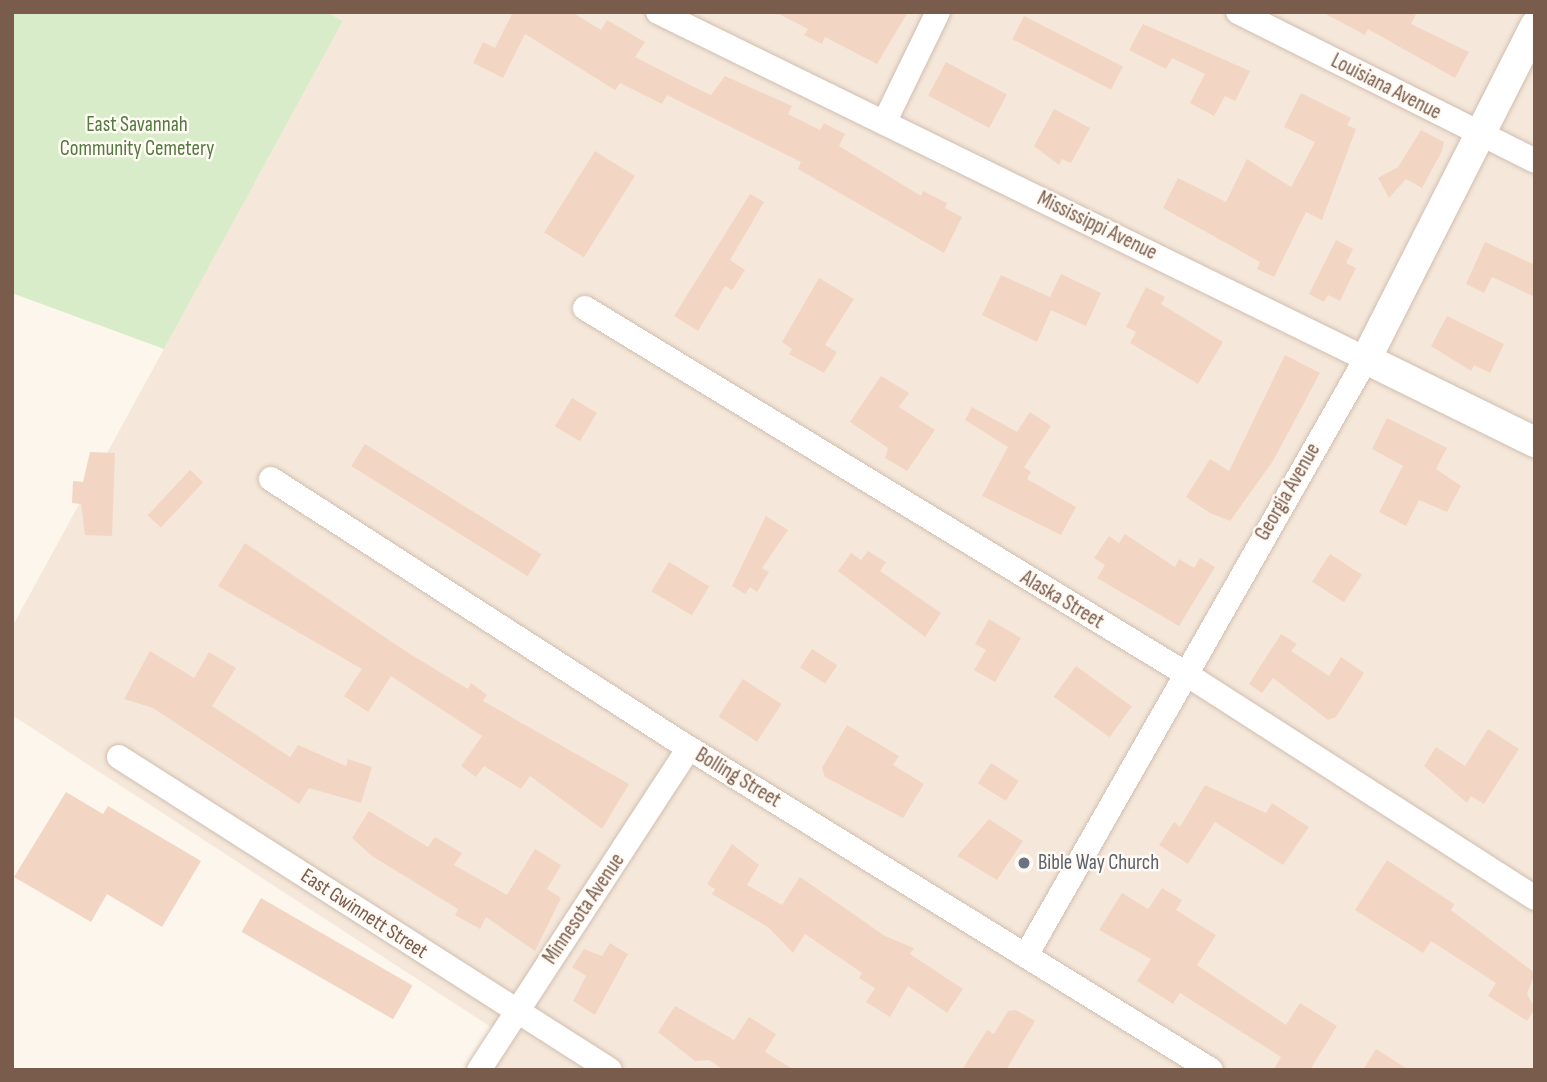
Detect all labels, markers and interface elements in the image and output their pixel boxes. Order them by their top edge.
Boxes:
street label: Louisiana Avenue [1327,48,1445,126]
park label: East Savannah Community Cemetery [60,112,214,162]
street label: Mississippi Avenue [1033,186,1161,266]
street label: Georgia Avenue [1250,439,1326,545]
street label: Alaska Street [1016,565,1108,635]
street label: Bolling Street [691,743,785,813]
street label: Minnesota Avenue [538,849,630,969]
place label: Bible Way Church [1038,850,1159,876]
marker: Bible Way Church [1016,855,1032,871]
street label: East Gwinnett Street [296,864,432,964]

